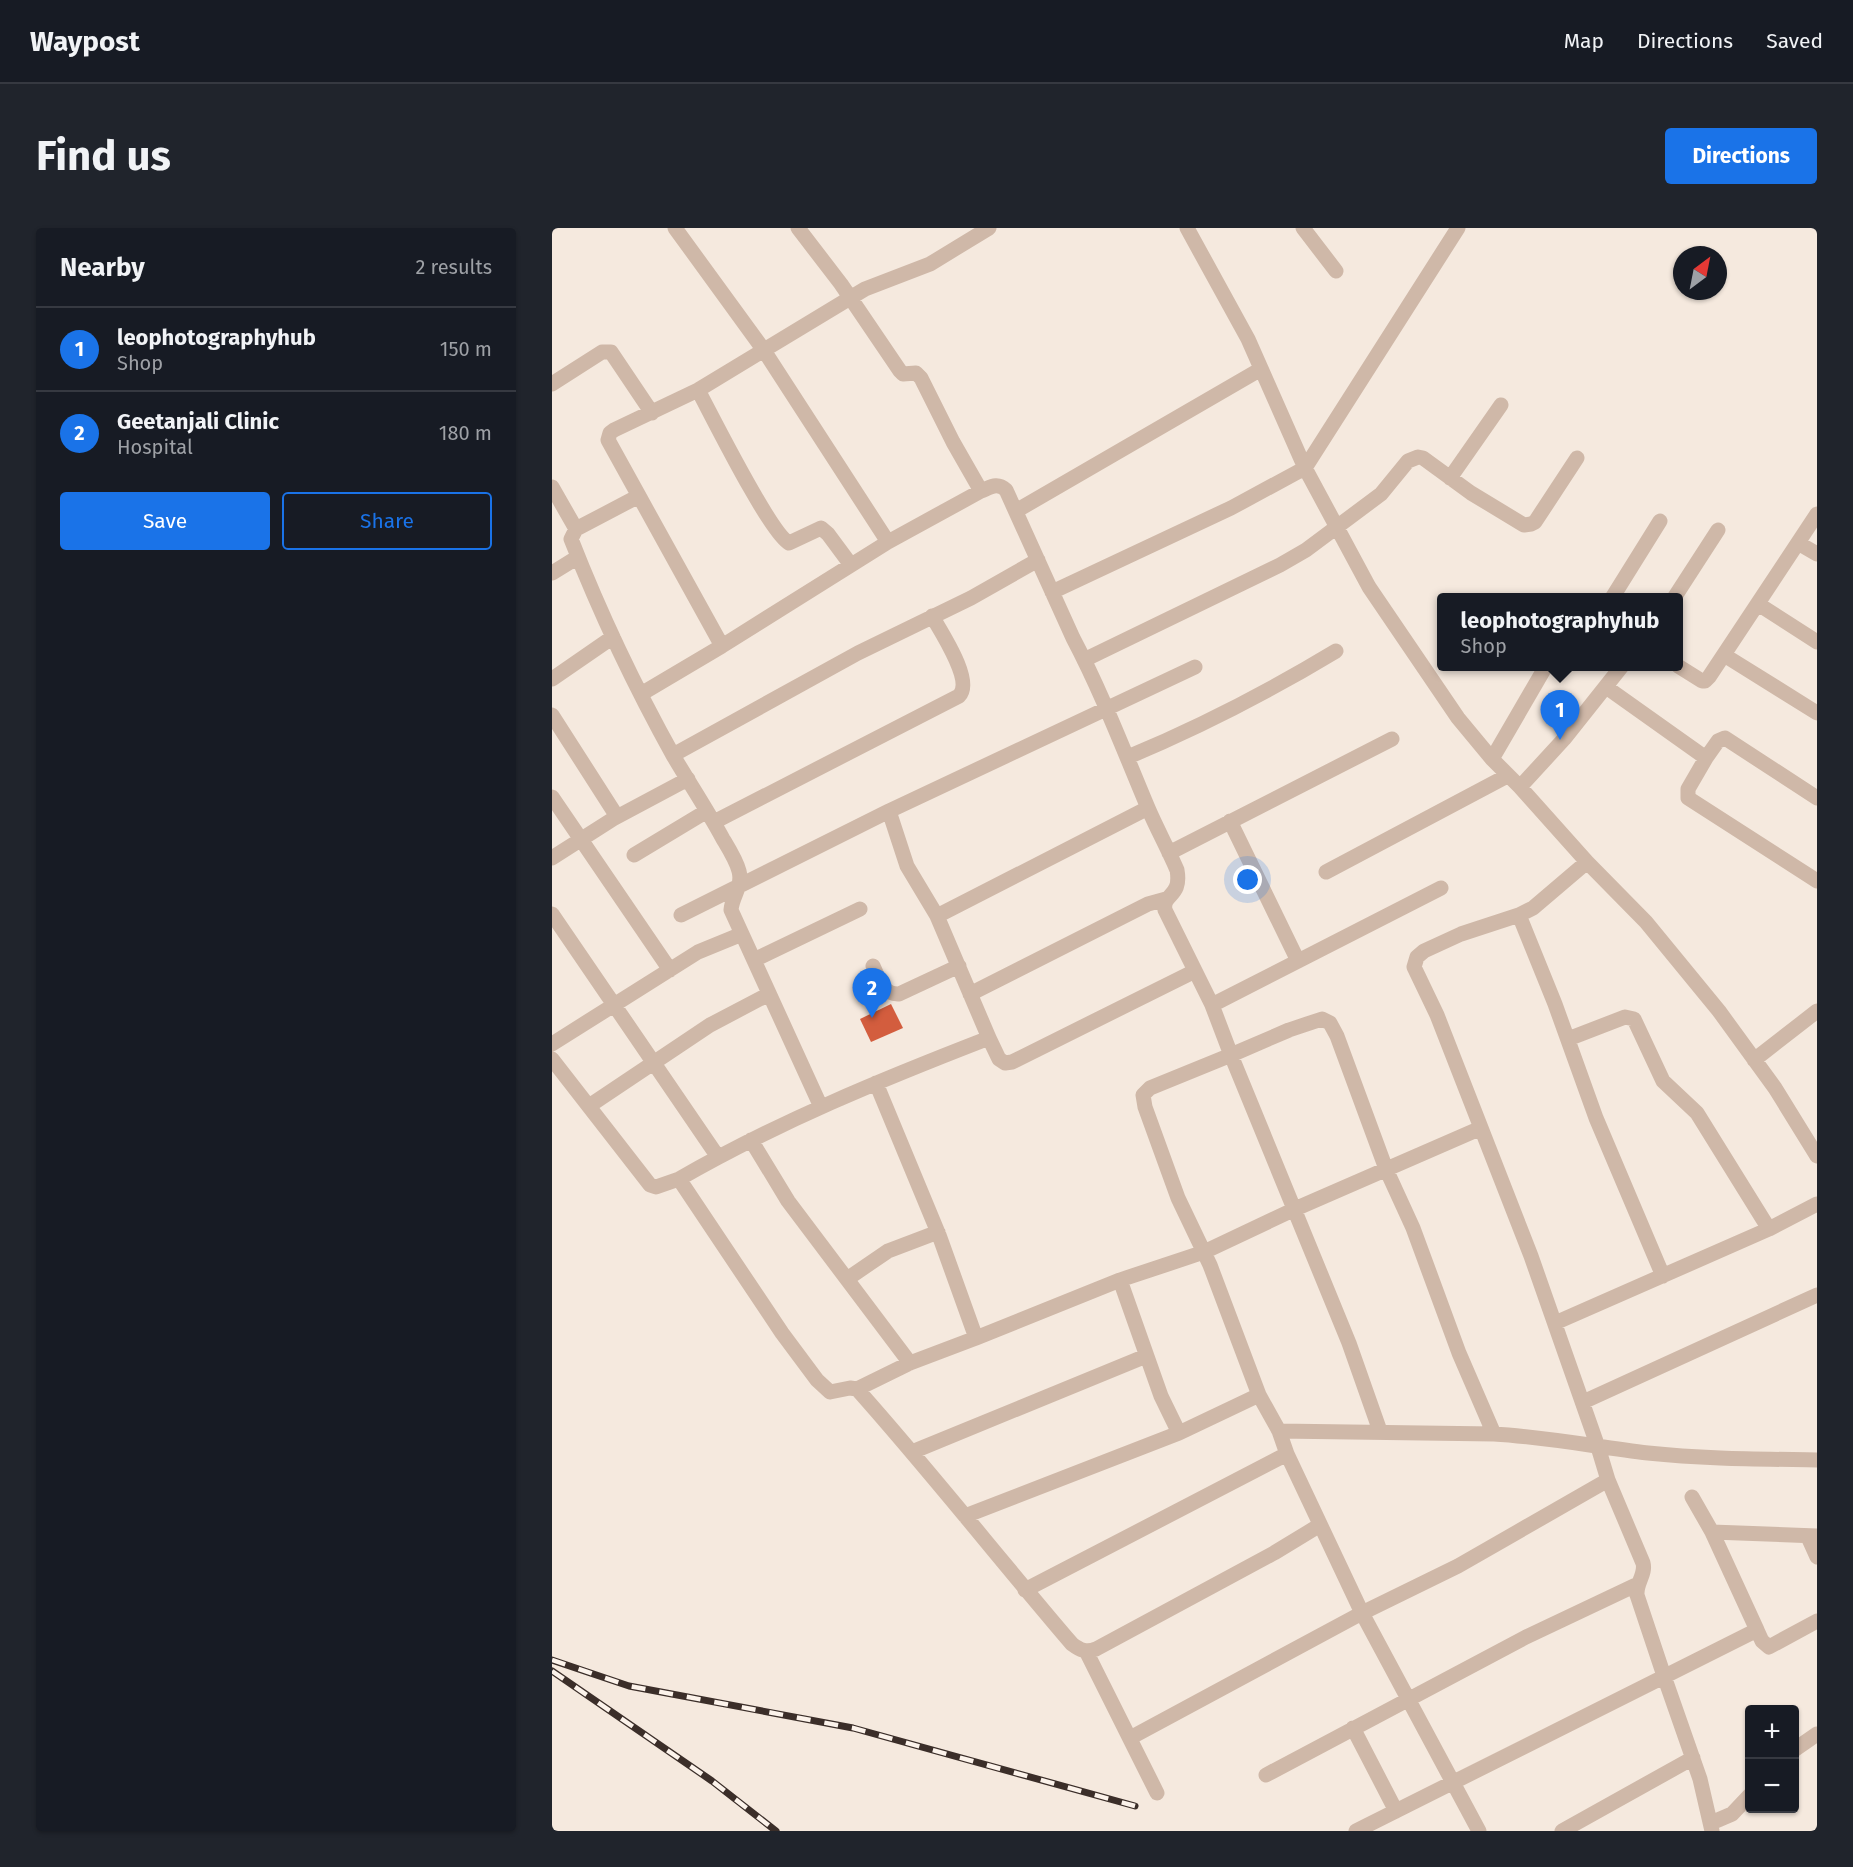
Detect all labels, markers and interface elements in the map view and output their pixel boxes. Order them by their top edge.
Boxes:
text: Waypost [30,25,140,58]
text: Map [1564,28,1604,54]
text: Directions [1637,28,1733,54]
text: Saved [1766,28,1823,54]
button: Directions [1665,128,1817,184]
text: Find us [36,131,171,181]
north arrow [1673,246,1727,300]
text: Nearby [60,252,145,283]
text: 2 results [415,255,492,279]
text: leophotographyhub [117,324,316,351]
text: 1 [75,337,84,361]
text: 150 m [440,337,492,361]
text: Shop [117,351,163,375]
text: Geetanjali Clinic [117,408,279,435]
text: 2 [74,421,85,445]
text: 180 m [439,421,492,445]
text: Hospital [117,435,193,459]
button: Save [60,492,270,550]
button: Share [282,492,492,550]
popup [1437,593,1683,671]
text: leophotographyhub [1461,607,1659,634]
text: Shop [1461,634,1507,658]
pin: 1 [1540,690,1580,740]
your location [1233,865,1262,894]
pin: 2 [852,968,892,1018]
map controls [1745,1705,1799,1813]
button: + [1745,1705,1799,1759]
button: − [1745,1759,1799,1813]

